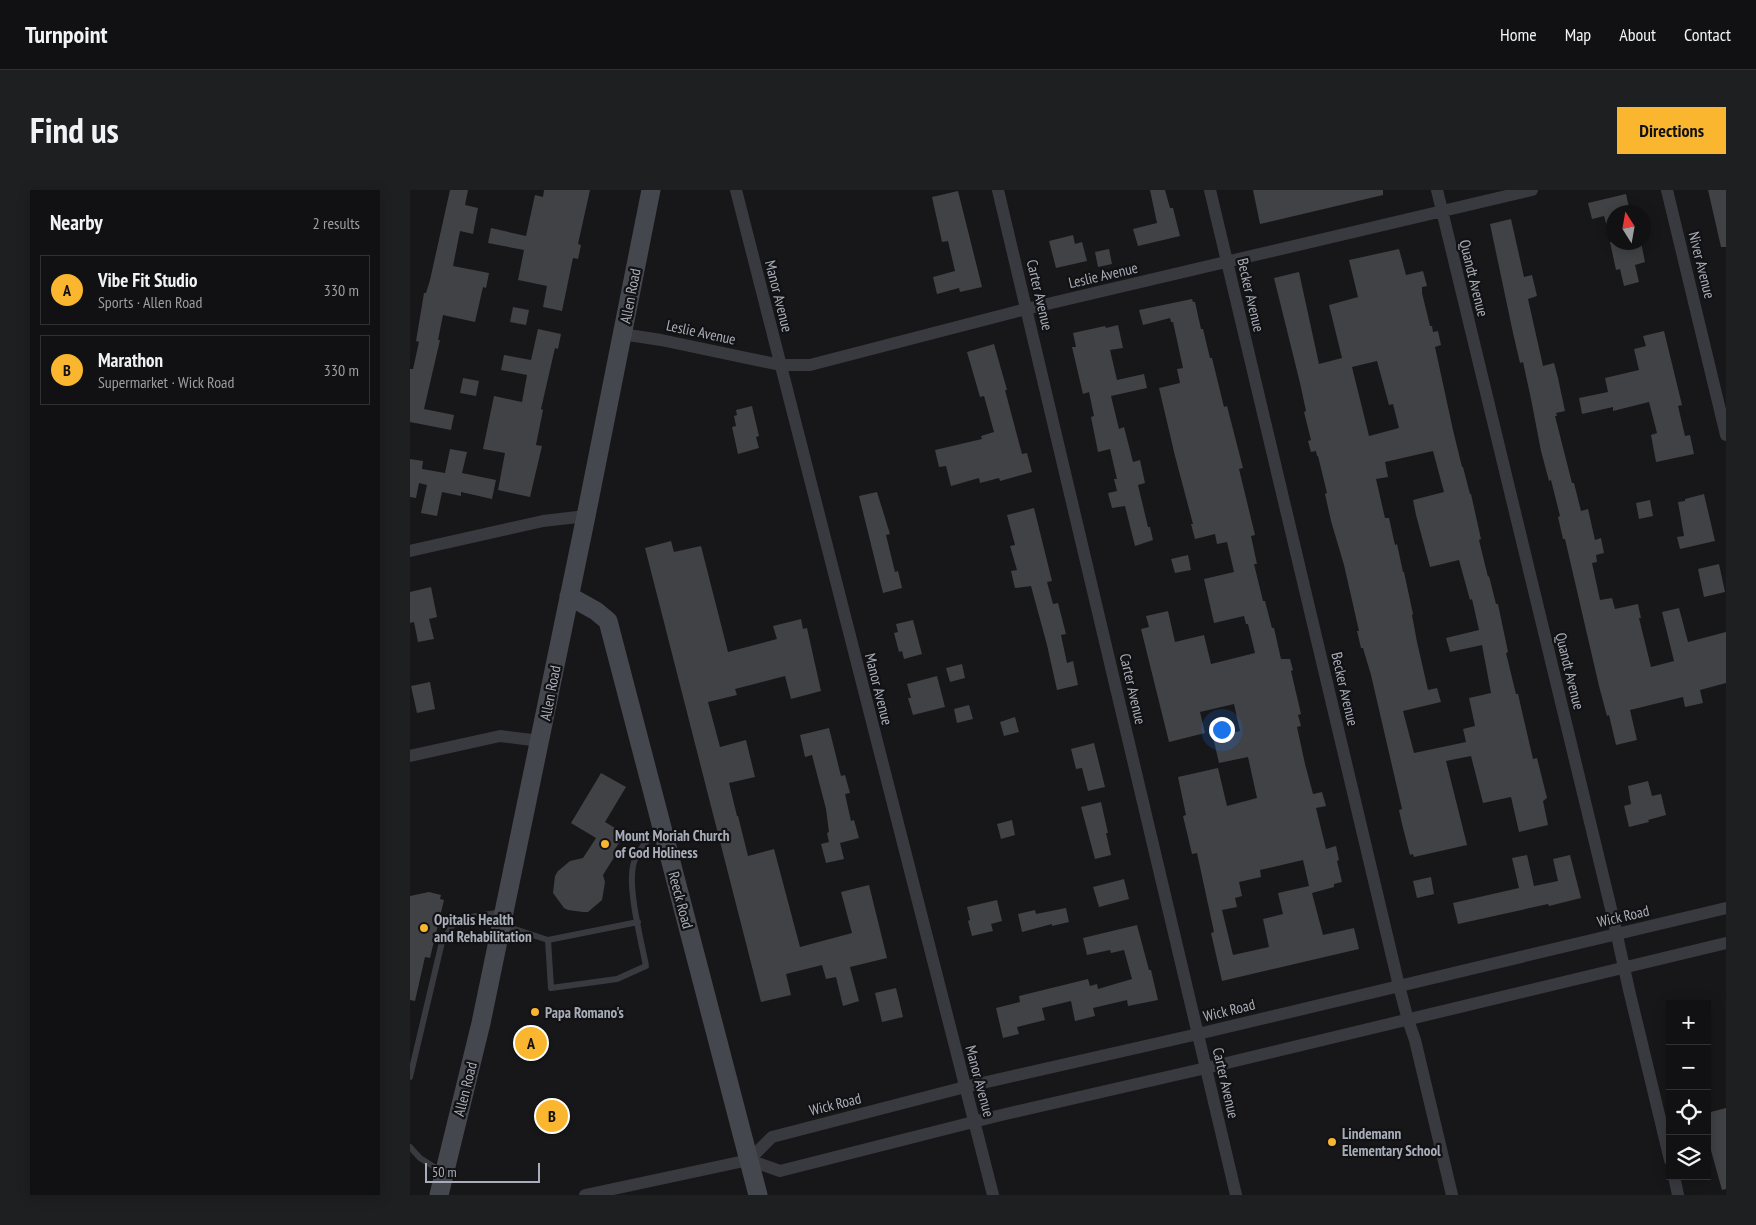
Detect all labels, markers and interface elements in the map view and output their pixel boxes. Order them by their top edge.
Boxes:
text: Turnpoint [25,19,107,50]
text: Home [1500,23,1537,46]
text: Map [1565,23,1591,46]
text: About [1619,23,1656,46]
text: Contact [1684,23,1731,46]
text: Find us [30,107,119,153]
button: Directions [1617,107,1726,154]
north arrow [1606,205,1651,250]
text: Nearby [50,209,103,236]
text: 2 results [313,213,360,233]
street label: Niver Avenue [1685,230,1719,300]
street label: Quandt Avenue [1455,238,1493,318]
street label: Becker Avenue [1233,256,1269,334]
street label: Manor Avenue [761,258,797,334]
street label: Carter Avenue [1023,258,1057,332]
street label: Leslie Avenue [1067,258,1139,292]
street label: Allen Road [615,267,645,325]
text: Vibe Fit Studio [98,268,197,292]
text: A [63,280,71,300]
text: 330 m [324,280,359,300]
text: Sports · Allen Road [98,292,202,312]
street label: Leslie Avenue [665,315,737,349]
text: Marathon [98,348,163,372]
text: B [63,360,71,380]
text: 330 m [324,360,359,380]
text: Supermarket · Wick Road [98,372,234,392]
street label: Quandt Avenue [1551,631,1589,711]
street label: Becker Avenue [1327,650,1363,728]
street label: Manor Avenue [861,651,897,727]
street label: Carter Avenue [1116,652,1150,726]
street label: Allen Road [535,664,565,722]
your location [1209,717,1235,743]
place label: Mount Moriah Church of God Holiness [615,826,730,862]
marker: Mount Moriah Church of God Holiness [599,838,611,850]
street label: Reeck Road [664,869,698,931]
street label: Wick Road [1595,901,1651,931]
place label: Opitalis Health and Rehabilitation [434,910,532,946]
marker: Opitalis Health and Rehabilitation [418,922,430,934]
street label: Wick Road [1201,994,1257,1026]
map controls [1666,1000,1711,1180]
button: + [1666,1000,1711,1045]
place label: Papa Romano's [545,1003,624,1022]
marker: Papa Romano's [529,1006,541,1018]
pin: A [515,1024,547,1062]
street label: Manor Avenue [961,1043,999,1119]
button: − [1666,1045,1711,1090]
street label: Carter Avenue [1209,1046,1243,1120]
street label: Allen Road [449,1060,481,1118]
street label: Wick Road [807,1088,863,1120]
button: locate [1666,1090,1711,1135]
pin: B [536,1097,568,1135]
place label: Lindemann Elementary School [1342,1124,1441,1160]
button: layers [1666,1135,1711,1180]
marker: Lindemann Elementary School [1326,1136,1338,1148]
scale bar [425,1160,540,1183]
text: 50 m [432,1163,457,1181]

